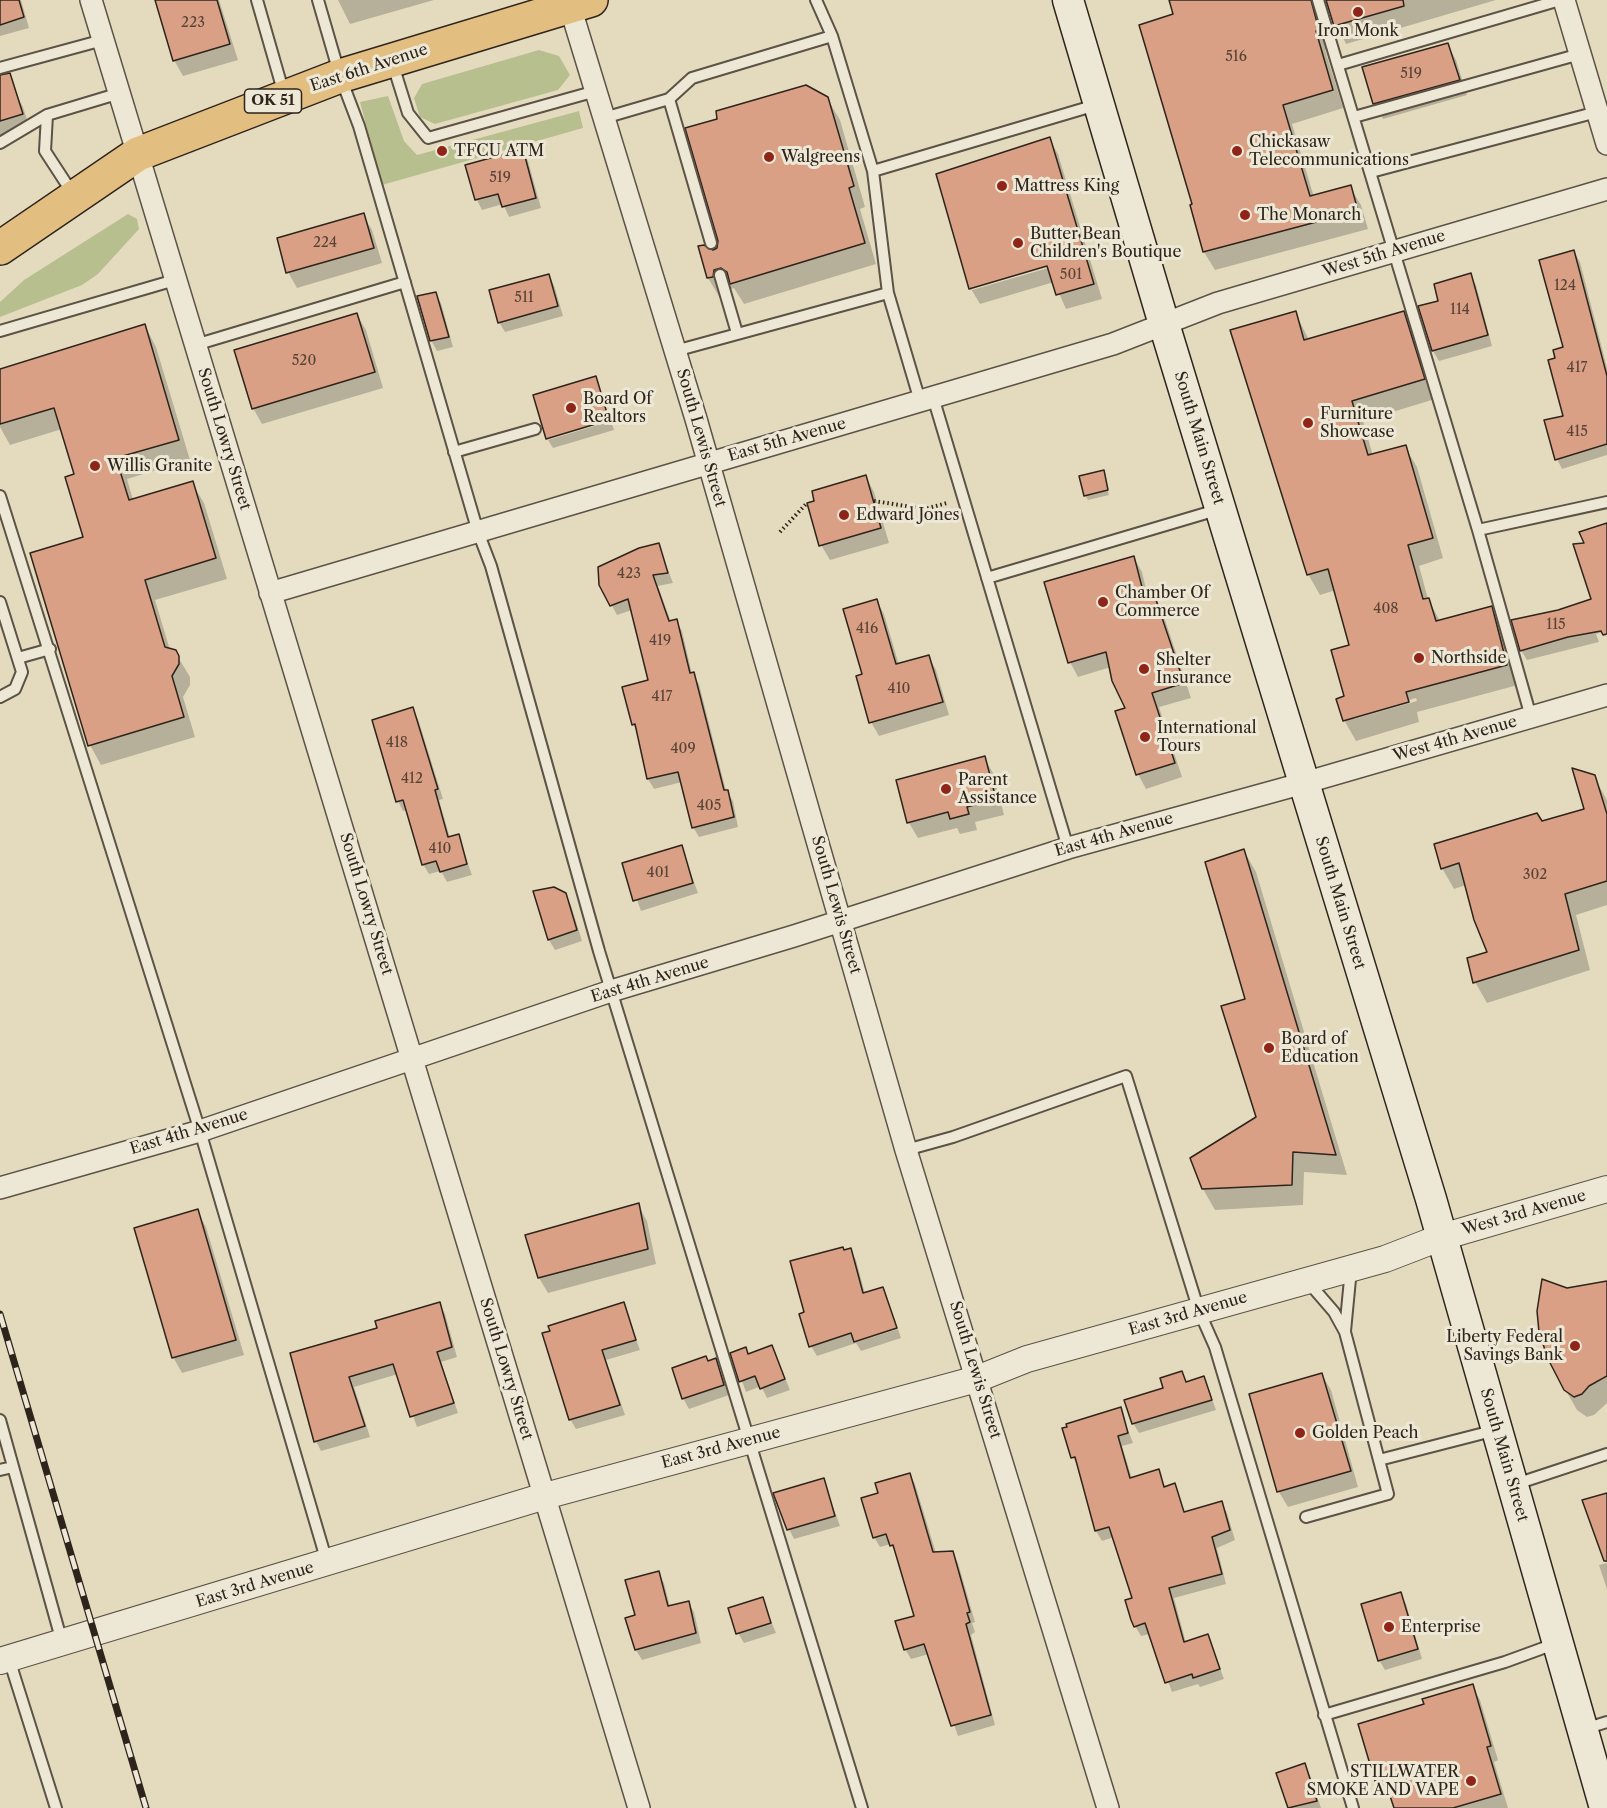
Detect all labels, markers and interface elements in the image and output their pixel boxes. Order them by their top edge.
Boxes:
marker: Iron Monk [1351,5,1365,19]
house number: 223 [181,15,205,31]
place label: Iron Monk [1317,21,1399,41]
street label: East 6th Avenue [308,40,430,96]
house number: 516 [1225,49,1247,65]
house number: 519 [1400,66,1422,82]
road number: OK 51 [244,89,302,113]
place label: Chickasaw Telecommunications [1249,132,1409,170]
place label: TFCU ATM [454,141,544,161]
marker: TFCU ATM [435,144,449,158]
marker: Chickasaw Telecommunications [1230,144,1244,158]
place label: Walgreens [781,147,860,167]
marker: Walgreens [762,150,776,164]
house number: 519 [489,170,511,186]
place label: Mattress King [1014,176,1119,196]
marker: Mattress King [995,179,1009,193]
place label: The Monarch [1257,205,1361,225]
marker: The Monarch [1238,208,1252,222]
place label: Butter Bean Children's Boutique [1030,224,1181,262]
street label: West 5th Avenue [1320,226,1448,282]
house number: 224 [313,235,337,251]
marker: Butter Bean Children's Boutique [1011,236,1025,250]
house number: 501 [1060,267,1082,283]
house number: 124 [1554,278,1576,294]
house number: 511 [514,290,534,306]
house number: 114 [1450,302,1470,318]
house number: 520 [292,353,316,369]
house number: 417 [1567,360,1587,376]
street label: South Lowry Street [193,366,255,512]
street label: South Lewis Street [672,367,730,509]
street label: South Main Street [1170,369,1228,507]
place label: Board Of Realtors [583,389,652,427]
marker: Board Of Realtors [564,401,578,415]
place label: Furniture Showcase [1320,404,1395,442]
street label: East 5th Avenue [726,414,848,466]
marker: Furniture Showcase [1301,416,1315,430]
house number: 415 [1566,424,1588,440]
place label: Willis Granite [107,456,212,476]
marker: Willis Granite [88,459,102,473]
place label: Edward Jones [856,505,960,525]
marker: Edward Jones [837,508,851,522]
house number: 423 [617,566,641,582]
place label: Chamber Of Commerce [1115,583,1209,621]
marker: Chamber Of Commerce [1096,595,1110,609]
house number: 408 [1373,601,1399,617]
house number: 115 [1546,617,1566,633]
house number: 416 [856,621,878,637]
house number: 419 [649,633,671,649]
place label: Northside [1431,648,1507,668]
place label: Shelter Insurance [1156,650,1231,688]
marker: Northside [1412,651,1426,665]
marker: Shelter Insurance [1137,662,1151,676]
house number: 410 [888,681,910,697]
house number: 417 [652,689,672,705]
street label: West 4th Avenue [1391,712,1519,766]
place label: International Tours [1157,718,1256,756]
marker: International Tours [1138,730,1152,744]
house number: 418 [386,735,408,751]
house number: 409 [670,741,696,757]
place label: Parent Assistance [958,770,1037,808]
house number: 412 [401,771,423,787]
marker: Parent Assistance [939,782,953,796]
house number: 405 [697,798,721,814]
street label: East 4th Avenue [1053,809,1175,861]
street label: South Lowry Street [335,831,397,977]
street label: South Lewis Street [807,834,865,976]
street label: South Main Street [1311,834,1369,972]
house number: 410 [429,841,451,857]
house number: 401 [647,865,669,881]
house number: 302 [1523,867,1547,883]
street label: East 4th Avenue [589,953,711,1007]
place label: Board of Education [1281,1029,1359,1067]
marker: Board of Education [1262,1041,1276,1055]
street label: East 4th Avenue [128,1105,250,1159]
street label: West 3rd Avenue [1460,1186,1588,1240]
street label: East 3rd Avenue [1126,1288,1250,1340]
street label: South Lowry Street [475,1296,537,1442]
street label: South Lewis Street [945,1299,1005,1441]
place label: Liberty Federal Savings Bank [1446,1327,1563,1365]
marker: Liberty Federal Savings Bank [1568,1339,1582,1353]
street label: South Main Street [1476,1386,1532,1524]
street label: East 3rd Avenue [659,1423,783,1473]
place label: Golden Peach [1312,1423,1418,1443]
marker: Golden Peach [1293,1426,1307,1440]
street label: East 3rd Avenue [194,1558,316,1612]
place label: Enterprise [1401,1617,1481,1637]
marker: Enterprise [1382,1620,1396,1634]
place label: STILLWATER SMOKE AND VAPE [1307,1762,1459,1800]
marker: STILLWATER SMOKE AND VAPE [1464,1774,1478,1788]

